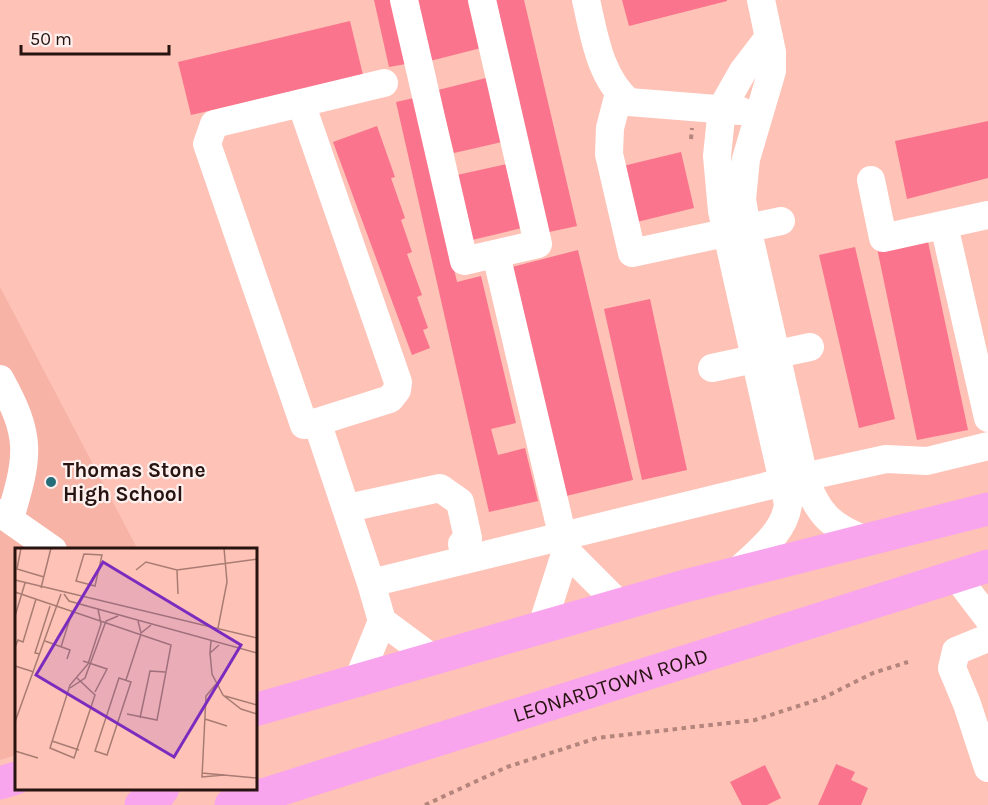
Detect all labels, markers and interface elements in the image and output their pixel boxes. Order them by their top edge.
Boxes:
scale bar [21,18,170,56]
text: 50 m [30,28,72,50]
place label: Thomas Stone High School [63,458,206,506]
marker: Thomas Stone High School [44,475,58,489]
inset map [15,548,256,790]
street label: LEONARDTOWN ROAD [510,643,711,727]

